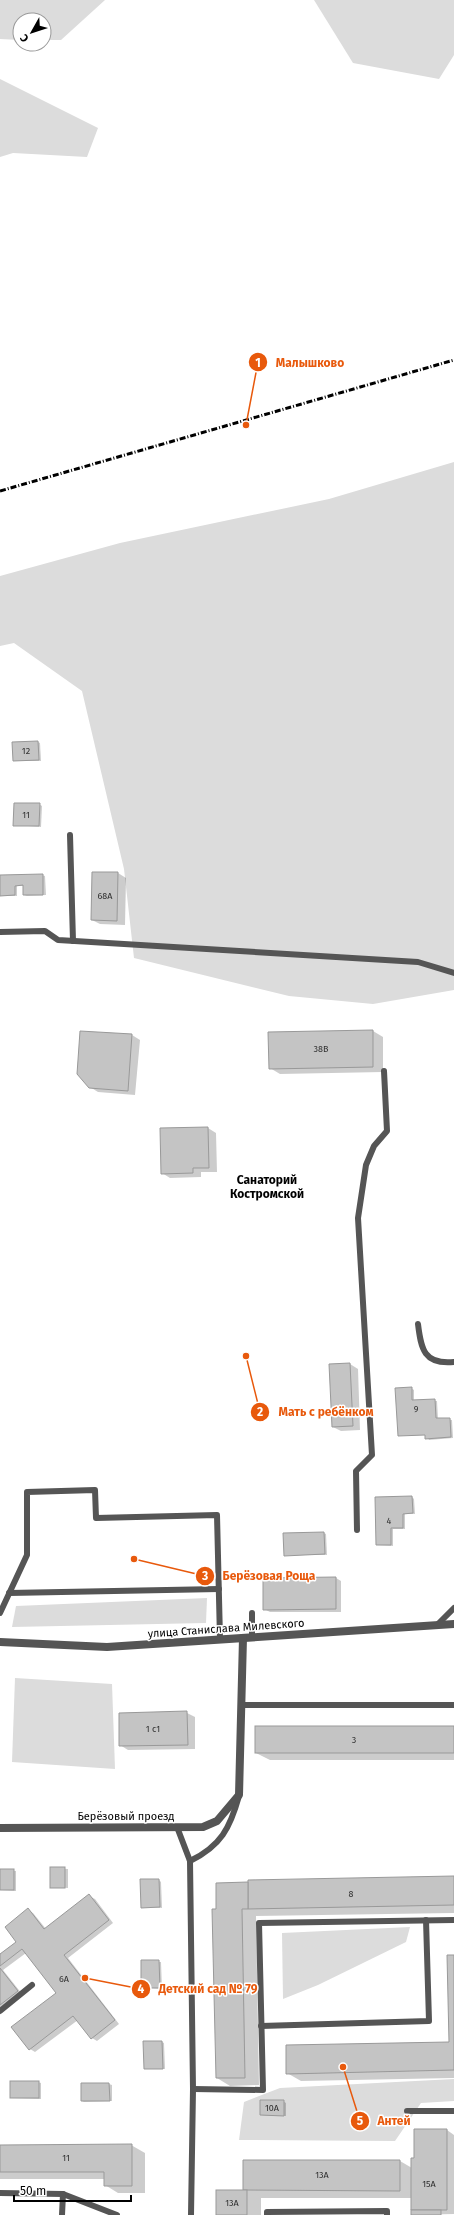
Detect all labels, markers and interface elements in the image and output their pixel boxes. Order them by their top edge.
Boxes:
north arrow [12,12,52,52]
text: С [17,31,32,45]
callout: Малышково [248,350,352,374]
text: 1 [255,356,261,370]
text: Малышково [276,356,344,370]
house number: 12 [22,746,30,756]
house number: 11 [22,810,30,820]
house number: 68А [98,891,113,901]
house number: 38В [314,1044,329,1054]
district label: Санаторий Костромской [230,1173,304,1201]
callout: Мать с ребёнком [250,1400,381,1424]
house number: 9 [414,1404,419,1414]
text: 2 [257,1405,263,1419]
text: Мать с ребёнком [279,1405,373,1419]
house number: 4 [387,1516,392,1526]
callout: Берёзовая Роща [195,1564,324,1588]
text: 3 [201,1569,208,1583]
text: Берёзовая Роща [223,1569,316,1583]
street label: улица Станислава Милевского [147,1617,305,1640]
house number: 1 с1 [146,1724,160,1734]
house number: 3 [352,1735,356,1745]
street label: Берёзовый проезд [78,1810,175,1823]
house number: 8 [349,1889,354,1899]
house number: 6А [59,1974,70,1984]
callout: Детский сад № 79 [131,1977,266,2001]
text: 4 [138,1982,145,1996]
text: Детский сад № 79 [158,1982,258,1996]
house number: 10А [265,2103,280,2113]
callout: Антей [350,2109,419,2133]
text: 5 [357,2114,364,2128]
text: Антей [376,2114,411,2128]
house number: 11 [62,2153,70,2163]
house number: 13А [315,2170,330,2180]
scale bar [14,2177,131,2203]
house number: 15А [422,2179,437,2189]
text: 50 m [20,2184,46,2198]
house number: 13А [225,2198,240,2208]

